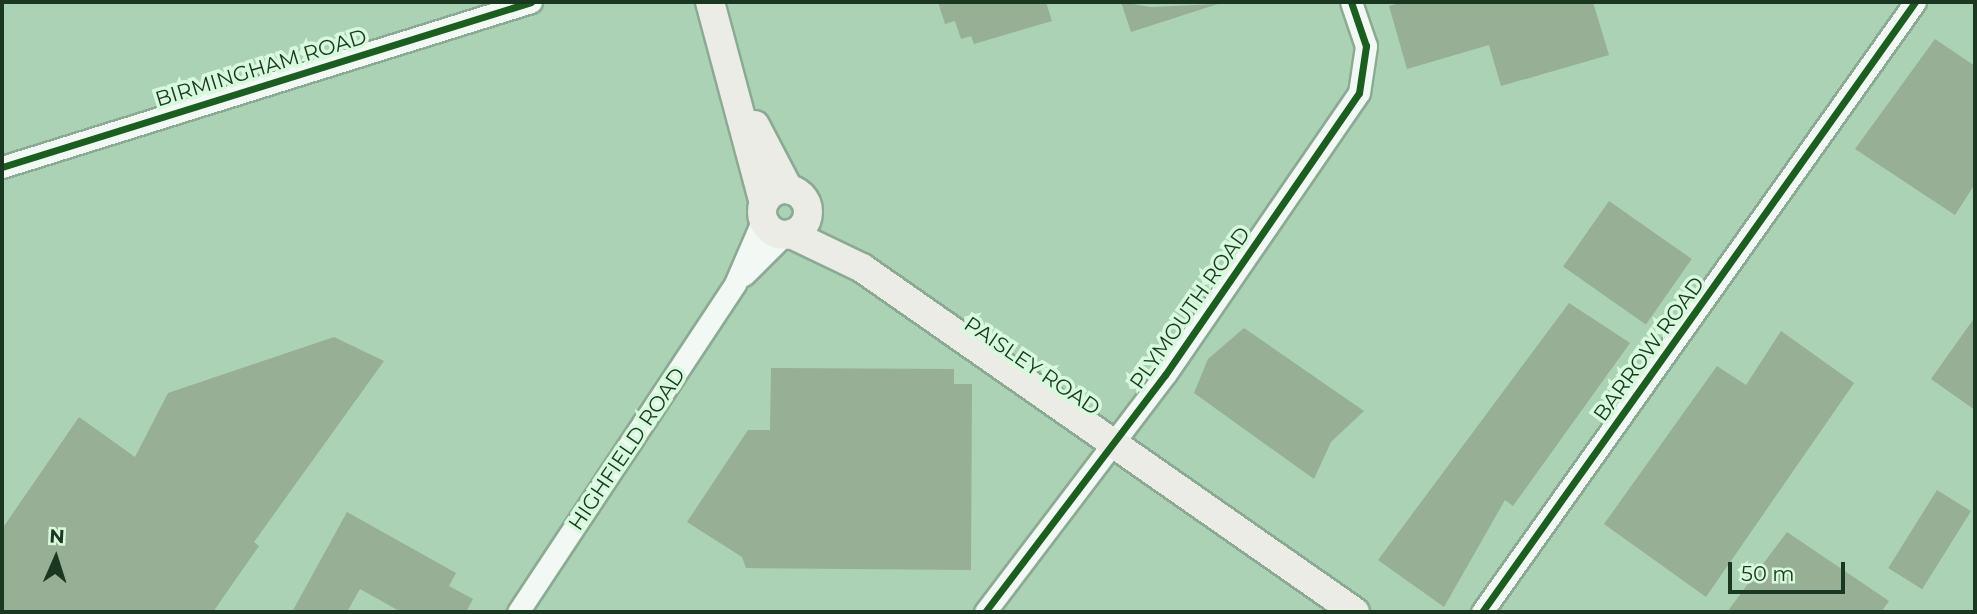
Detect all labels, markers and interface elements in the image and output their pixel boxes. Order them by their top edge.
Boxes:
street label: BIRMINGHAM ROAD [152,24,370,112]
street label: PLYMOUTH ROAD [1125,222,1255,394]
street label: BARROW ROAD [1588,272,1710,426]
street label: PAISLEY ROAD [959,311,1105,421]
street label: HIGHFIELD ROAD [563,363,691,535]
north arrow [21,523,91,593]
text: N [49,525,65,548]
scale bar [1732,548,1849,592]
text: 50 m [1741,561,1795,586]

